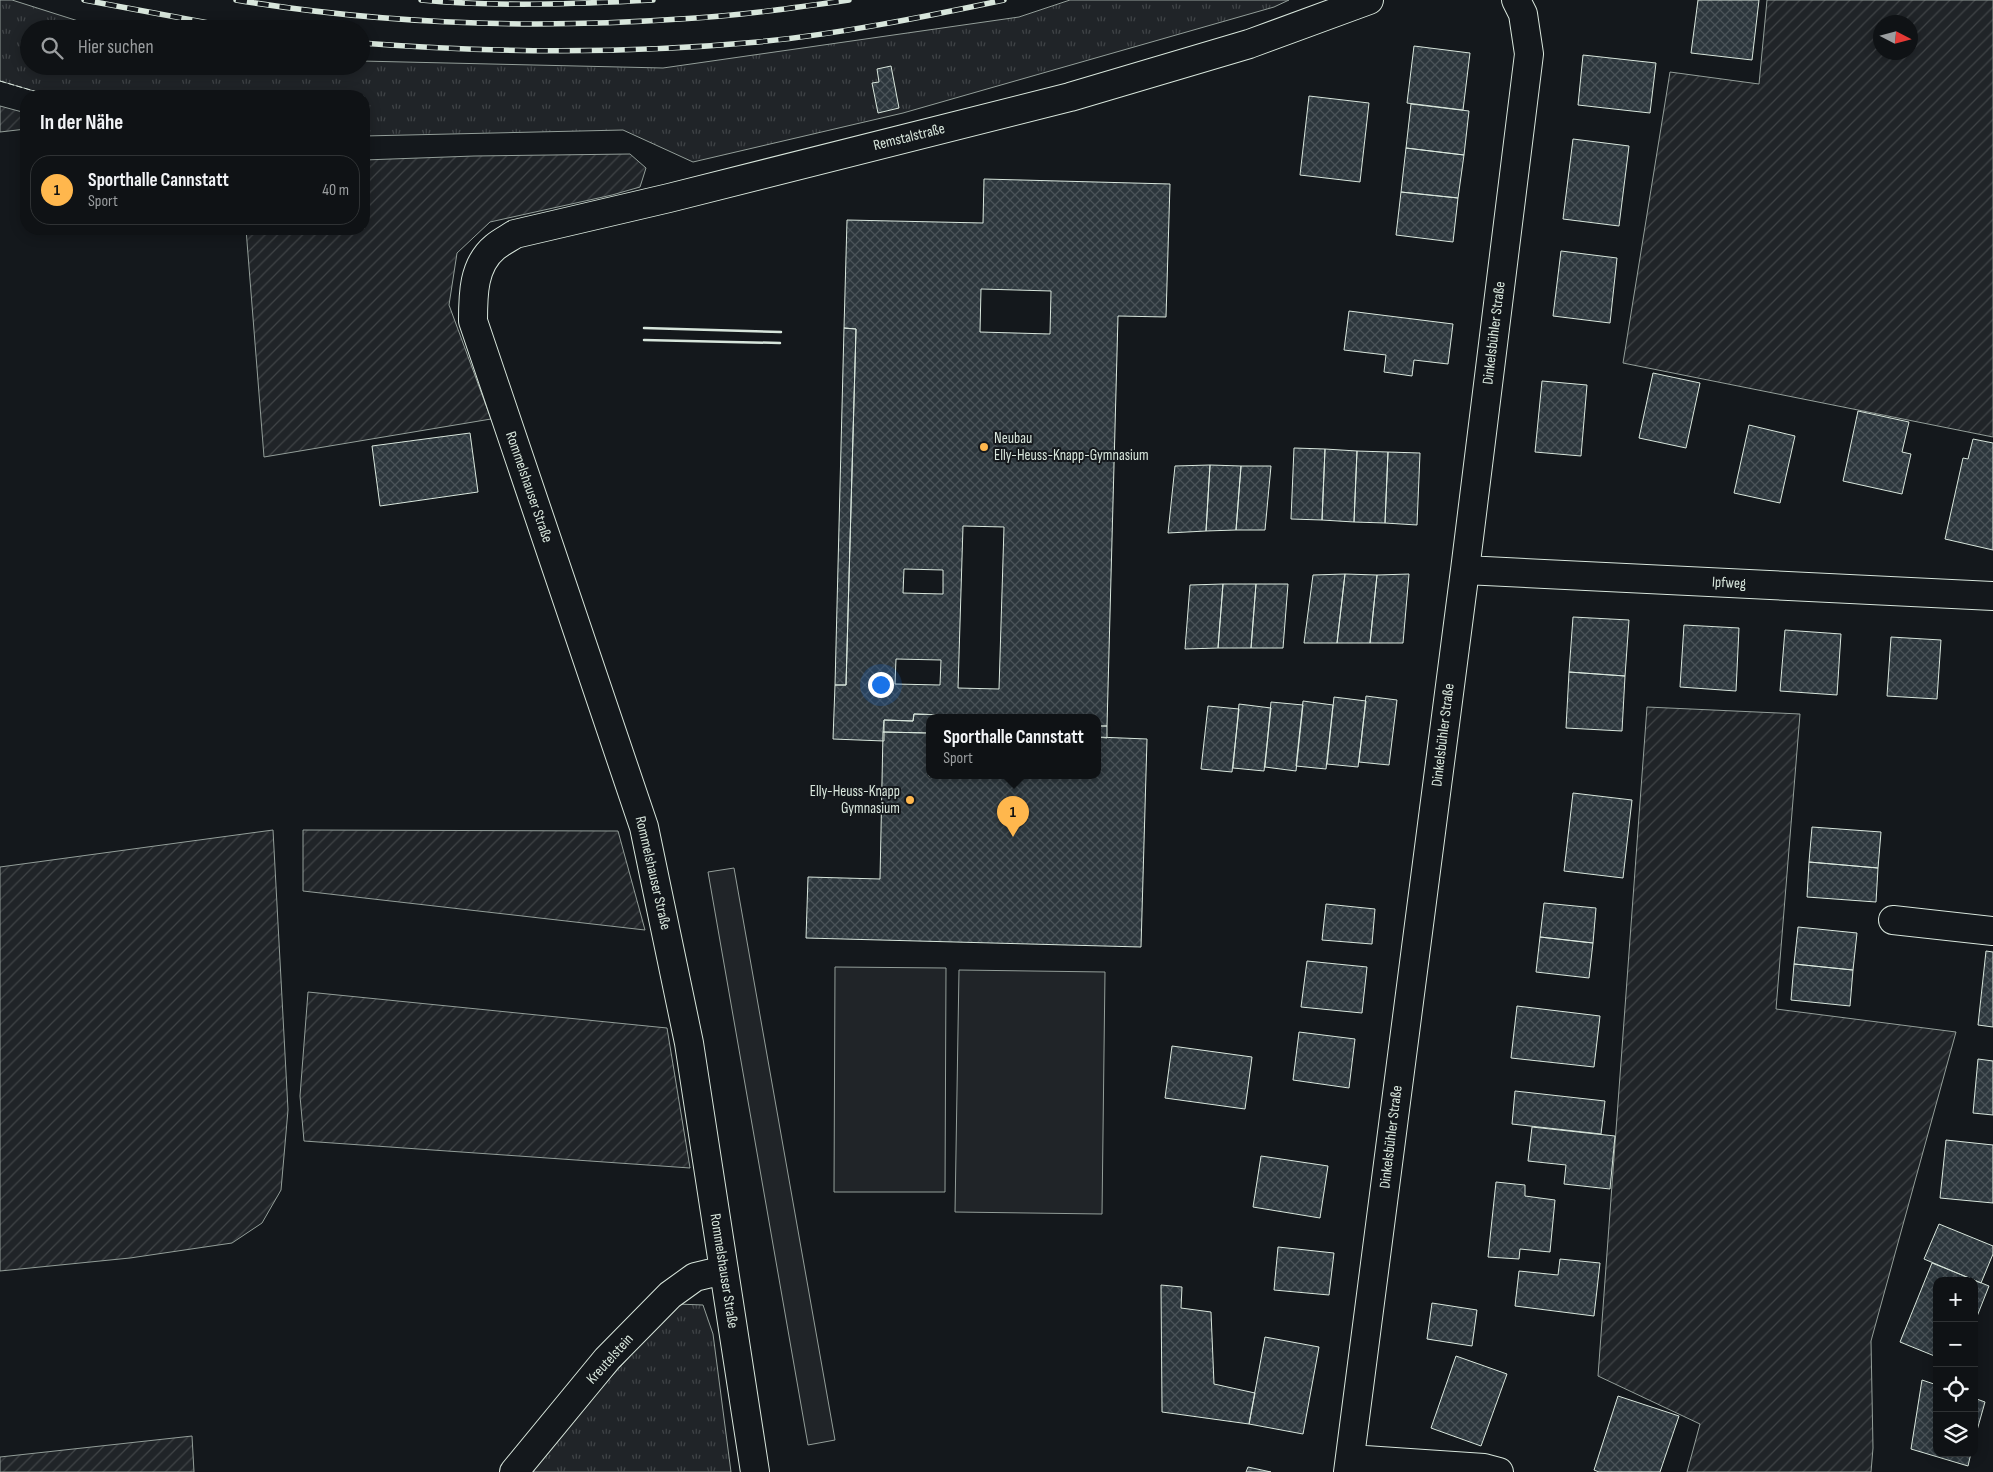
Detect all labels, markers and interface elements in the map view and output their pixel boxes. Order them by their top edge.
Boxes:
north arrow [1873,15,1918,60]
search box [20,20,370,75]
icon: search [38,34,66,62]
text: Hier suchen [78,36,154,59]
text: In der Nähe [40,110,123,135]
street label: Remstalstraße [871,119,947,155]
text: Sporthalle Cannstatt [88,169,229,192]
text: 1 [54,181,60,200]
text: 40 m [322,181,349,200]
text: Sport [88,192,118,211]
street label: Dinkelsbühler Straße [1478,280,1510,386]
street label: Rommelshauser Straße [501,429,557,545]
place label: Neubau Elly-Heuss-Knapp-Gymnasium [994,429,1149,465]
marker: Neubau Elly-Heuss-Knapp-Gymnasium [978,441,990,453]
street label: Ipfweg [1712,573,1746,593]
your location [868,672,894,698]
street label: Dinkelsbühler Straße [1427,682,1459,788]
popup [926,714,1101,779]
text: Sporthalle Cannstatt [943,726,1084,749]
text: Sport [943,749,973,768]
place label: Elly-Heuss-Knapp Gymnasium [810,782,900,818]
marker: Elly-Heuss-Knapp Gymnasium [904,794,916,806]
pin: 1 [997,796,1029,837]
street label: Rommelshauser Straße [631,814,675,932]
street label: Dinkelsbühler Straße [1375,1084,1407,1190]
street label: Rommelshauser Straße [706,1212,742,1330]
map controls [1933,1277,1978,1457]
button: + [1933,1277,1978,1322]
button: − [1933,1322,1978,1367]
street label: Kreutelstein [582,1330,638,1388]
button: locate [1933,1367,1978,1412]
button: layers [1933,1412,1978,1457]

